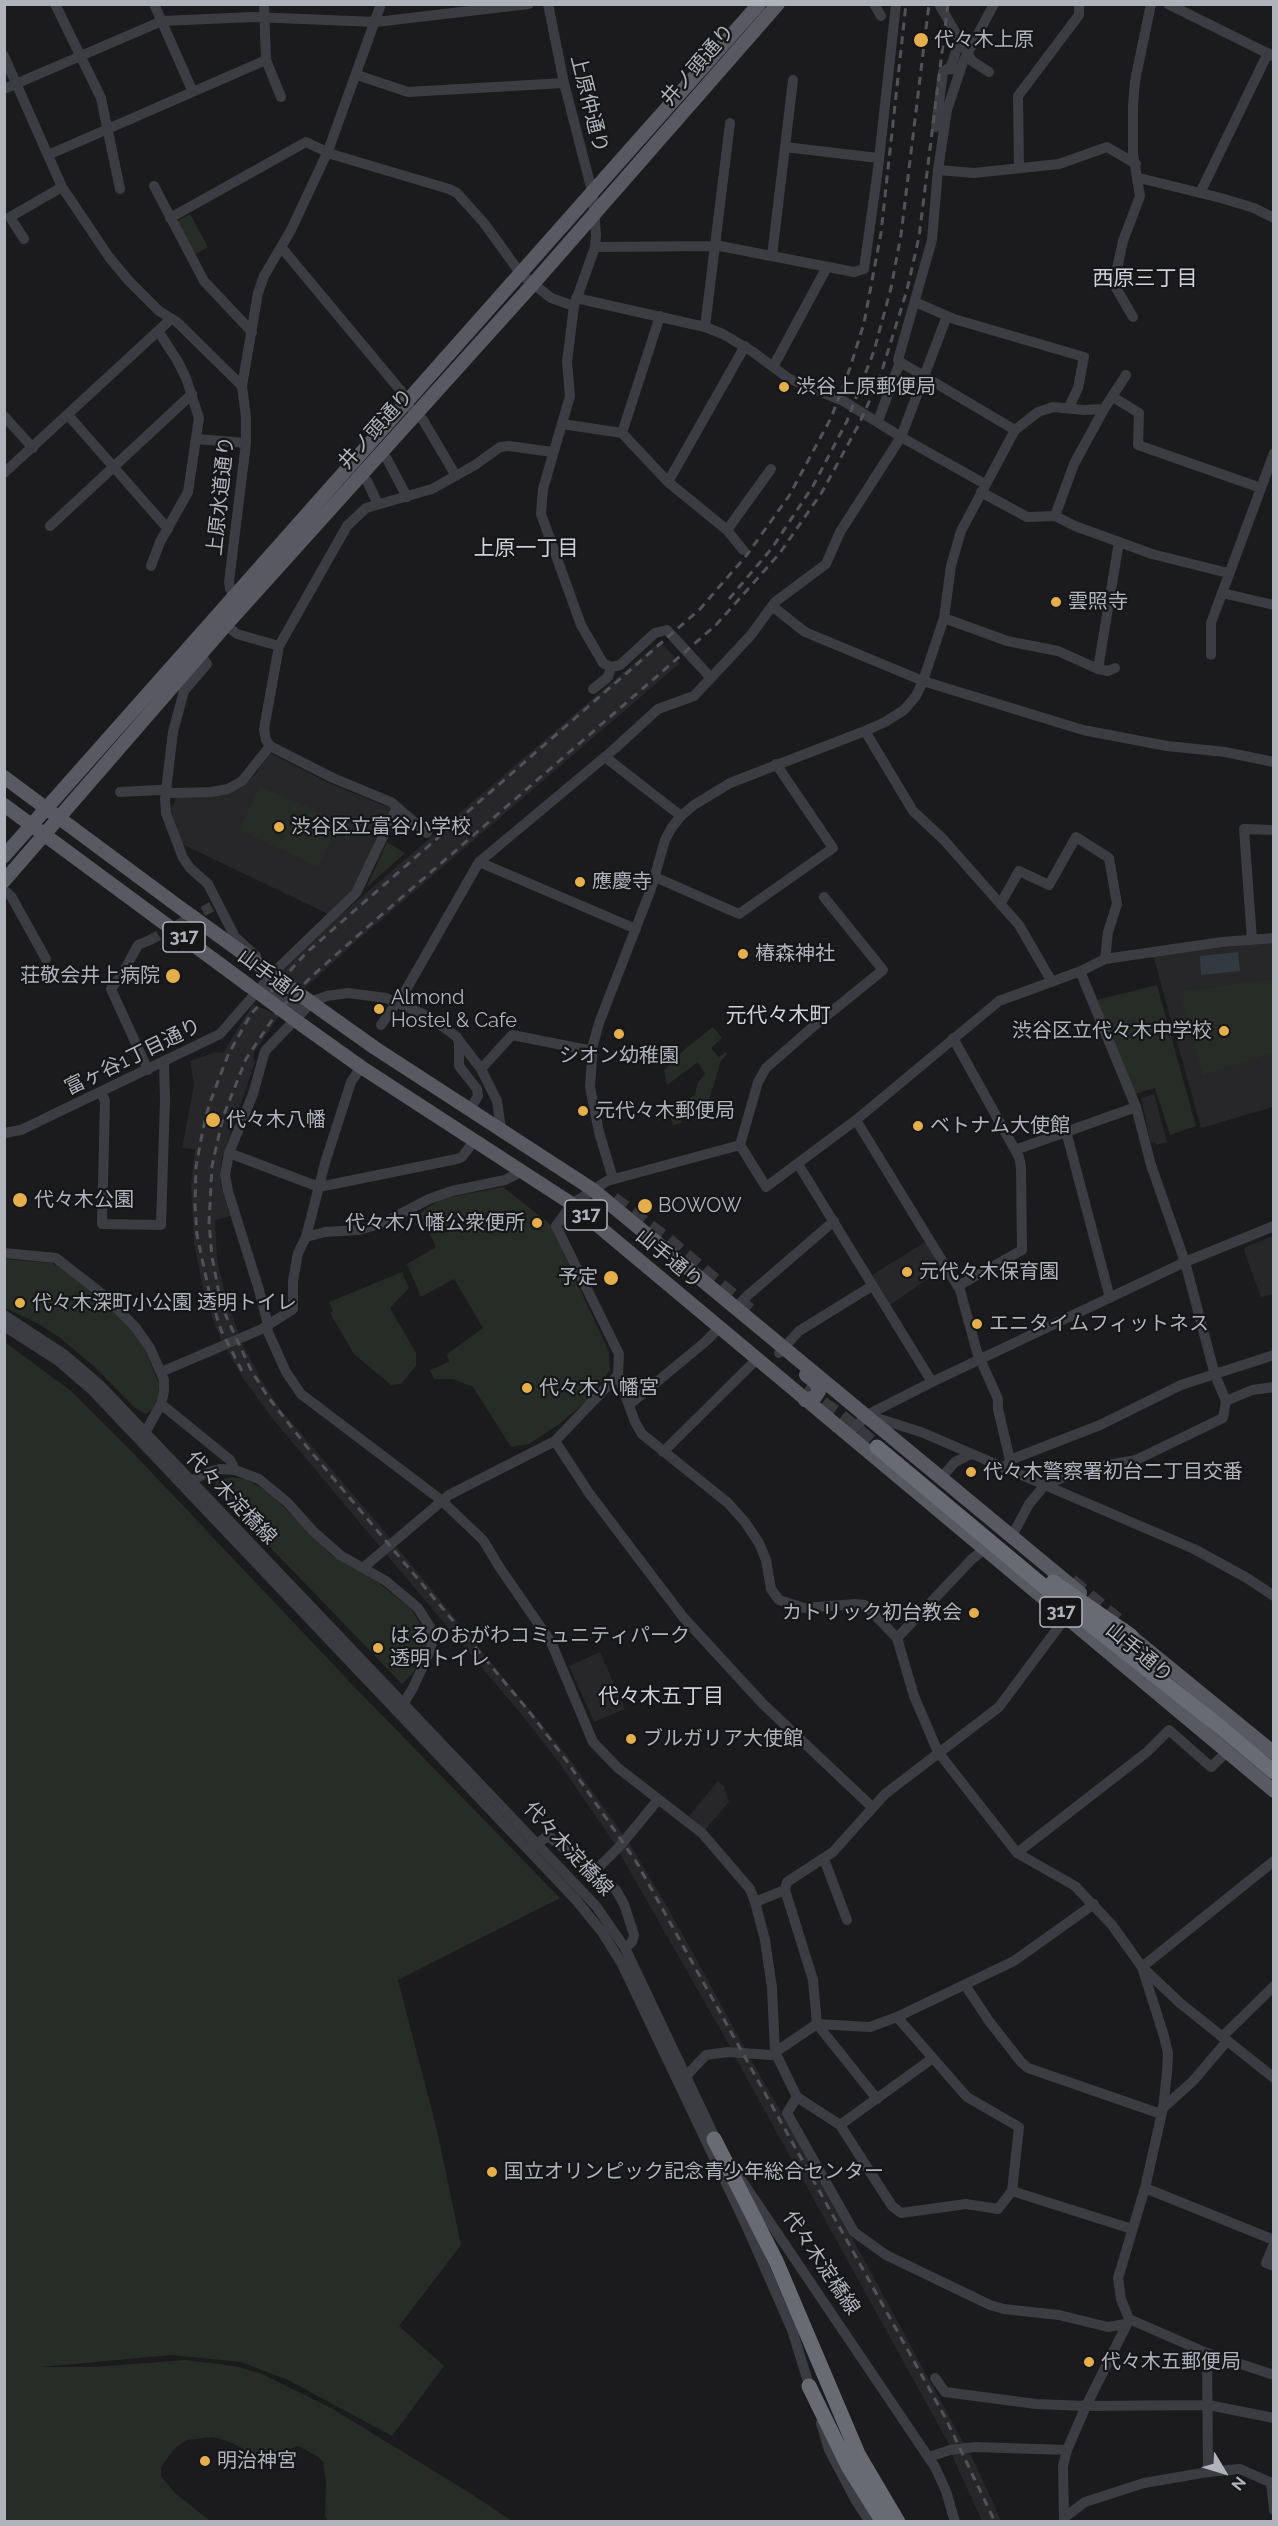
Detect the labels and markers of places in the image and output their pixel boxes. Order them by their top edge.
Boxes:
place label: 代々木上原 [934,28,1034,52]
marker: 代々木上原 [912,31,930,49]
place label: 渋谷上原郵便局 [796,375,936,399]
marker: 渋谷上原郵便局 [777,380,791,394]
place label: 雲照寺 [1068,590,1128,614]
marker: 雲照寺 [1049,595,1063,609]
place label: 渋谷区立富谷小学校 [291,815,471,839]
marker: 渋谷区立富谷小学校 [272,820,286,834]
place label: 應慶寺 [592,870,652,894]
marker: 應慶寺 [573,875,587,889]
place label: 椿森神社 [755,942,835,966]
marker: 椿森神社 [736,947,750,961]
place label: 荘敬会井上病院 [20,964,160,988]
marker: 荘敬会井上病院 [164,967,182,985]
place label: Almond Hostel & Cafe [391,986,517,1033]
marker: Almond Hostel & Cafe [372,1002,386,1016]
place label: 渋谷区立代々木中学校 [1012,1019,1212,1043]
marker: 渋谷区立代々木中学校 [1217,1024,1231,1038]
marker: シオン幼稚園 [612,1027,626,1041]
place label: シオン幼稚園 [559,1044,679,1068]
place label: 元代々木郵便局 [595,1099,735,1123]
marker: 元代々木郵便局 [576,1104,590,1118]
place label: 代々木八幡 [226,1108,326,1132]
marker: 代々木八幡 [204,1111,222,1129]
place label: ベトナム大使館 [930,1114,1070,1138]
marker: ベトナム大使館 [911,1119,925,1133]
place label: 代々木公園 [34,1188,134,1212]
marker: 代々木公園 [11,1191,29,1209]
place label: BOWOW [658,1194,742,1218]
marker: BOWOW [636,1197,654,1215]
place label: 代々木八幡公衆便所 [345,1211,525,1235]
marker: 代々木八幡公衆便所 [530,1216,544,1230]
place label: 元代々木保育園 [919,1260,1059,1284]
marker: 元代々木保育園 [900,1265,914,1279]
place label: 予定 [558,1266,598,1290]
marker: 予定 [602,1269,620,1287]
place label: 代々木深町小公園 透明トイレ [32,1291,297,1315]
marker: 代々木深町小公園 透明トイレ [13,1296,27,1310]
place label: エニタイムフィットネス [989,1312,1209,1336]
marker: エニタイムフィットネス [970,1317,984,1331]
place label: 代々木八幡宮 [539,1376,659,1400]
marker: 代々木八幡宮 [520,1381,534,1395]
place label: 代々木警察署初台二丁目交番 [983,1460,1243,1484]
marker: 代々木警察署初台二丁目交番 [964,1465,978,1479]
place label: カトリック初台教会 [782,1601,962,1625]
marker: カトリック初台教会 [967,1606,981,1620]
place label: はるのおがわコミュニティパーク 透明トイレ [390,1624,690,1671]
marker: はるのおがわコミュニティパーク 透明トイレ [371,1641,385,1655]
place label: ブルガリア大使館 [643,1727,803,1751]
marker: ブルガリア大使館 [624,1732,638,1746]
place label: 国立オリンピック記念青少年総合センター [504,2160,884,2184]
marker: 国立オリンピック記念青少年総合センター [485,2165,499,2179]
place label: 代々木五郵便局 [1101,2350,1241,2374]
marker: 代々木五郵便局 [1082,2355,1096,2369]
place label: 明治神宮 [217,2449,297,2473]
marker: 明治神宮 [198,2454,212,2468]

